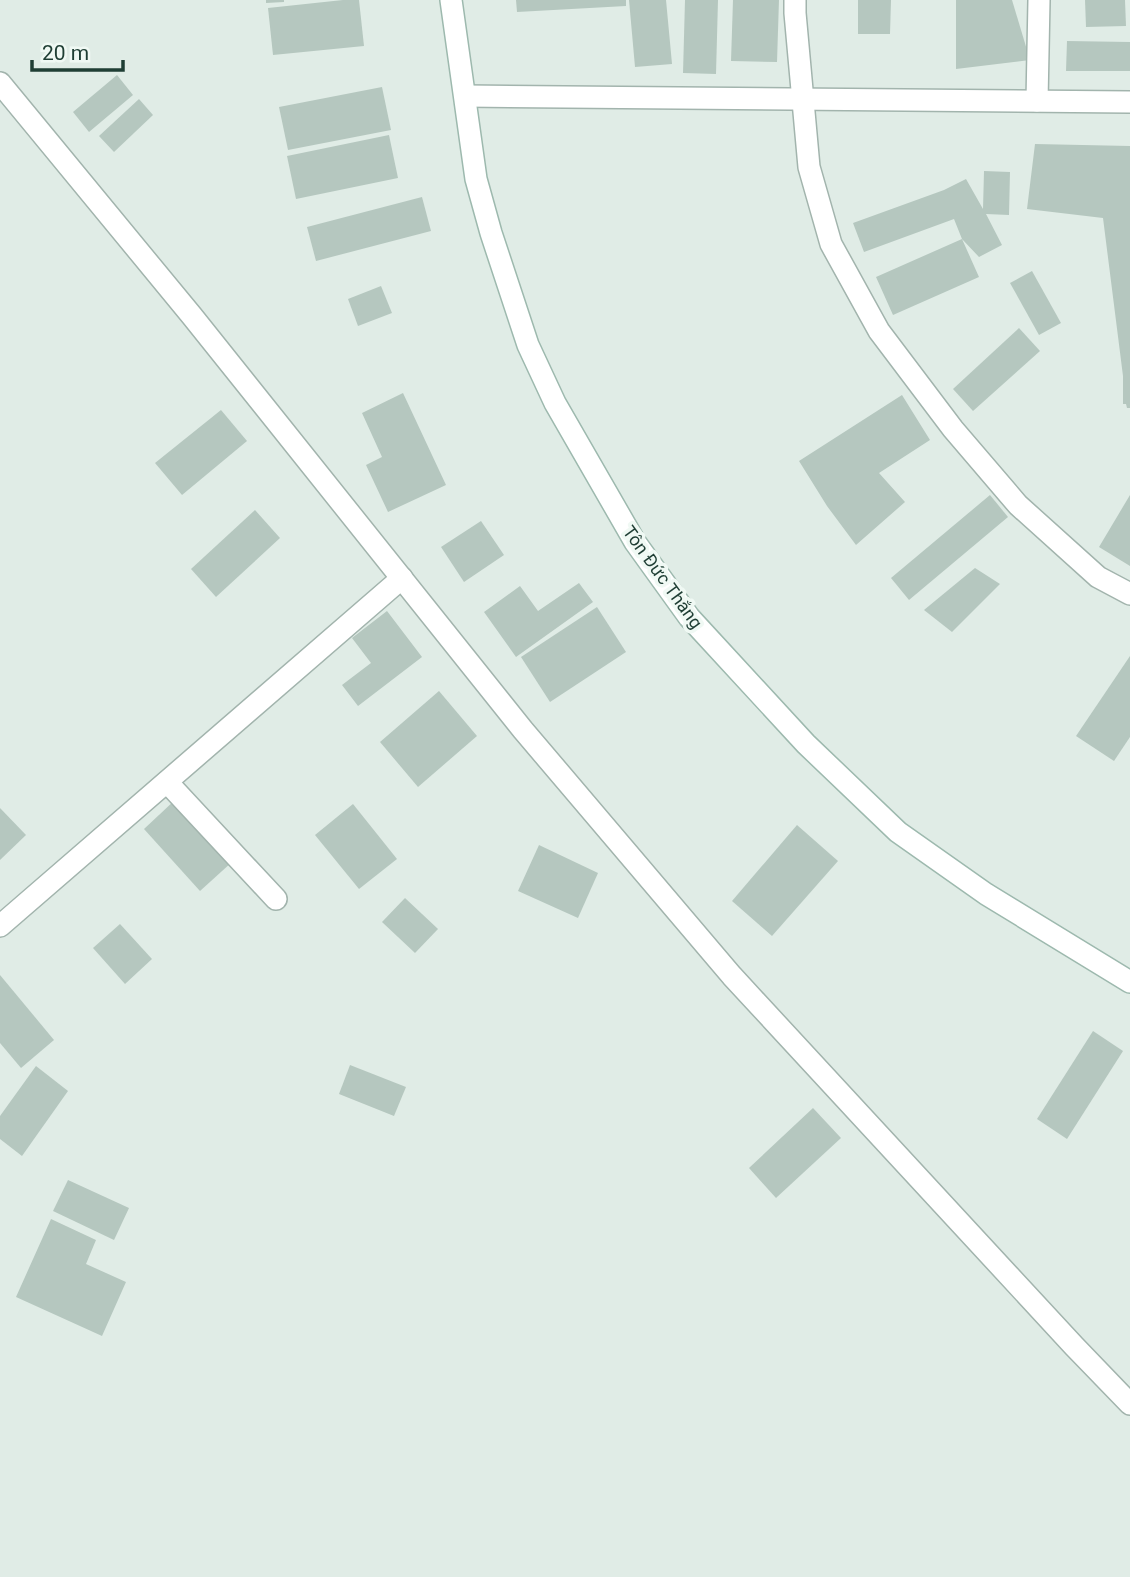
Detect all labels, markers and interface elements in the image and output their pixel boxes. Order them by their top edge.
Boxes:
scale bar [32,28,122,72]
text: 20 m [42,41,89,65]
street label: Tôn Đức Thắng [619,522,707,632]

